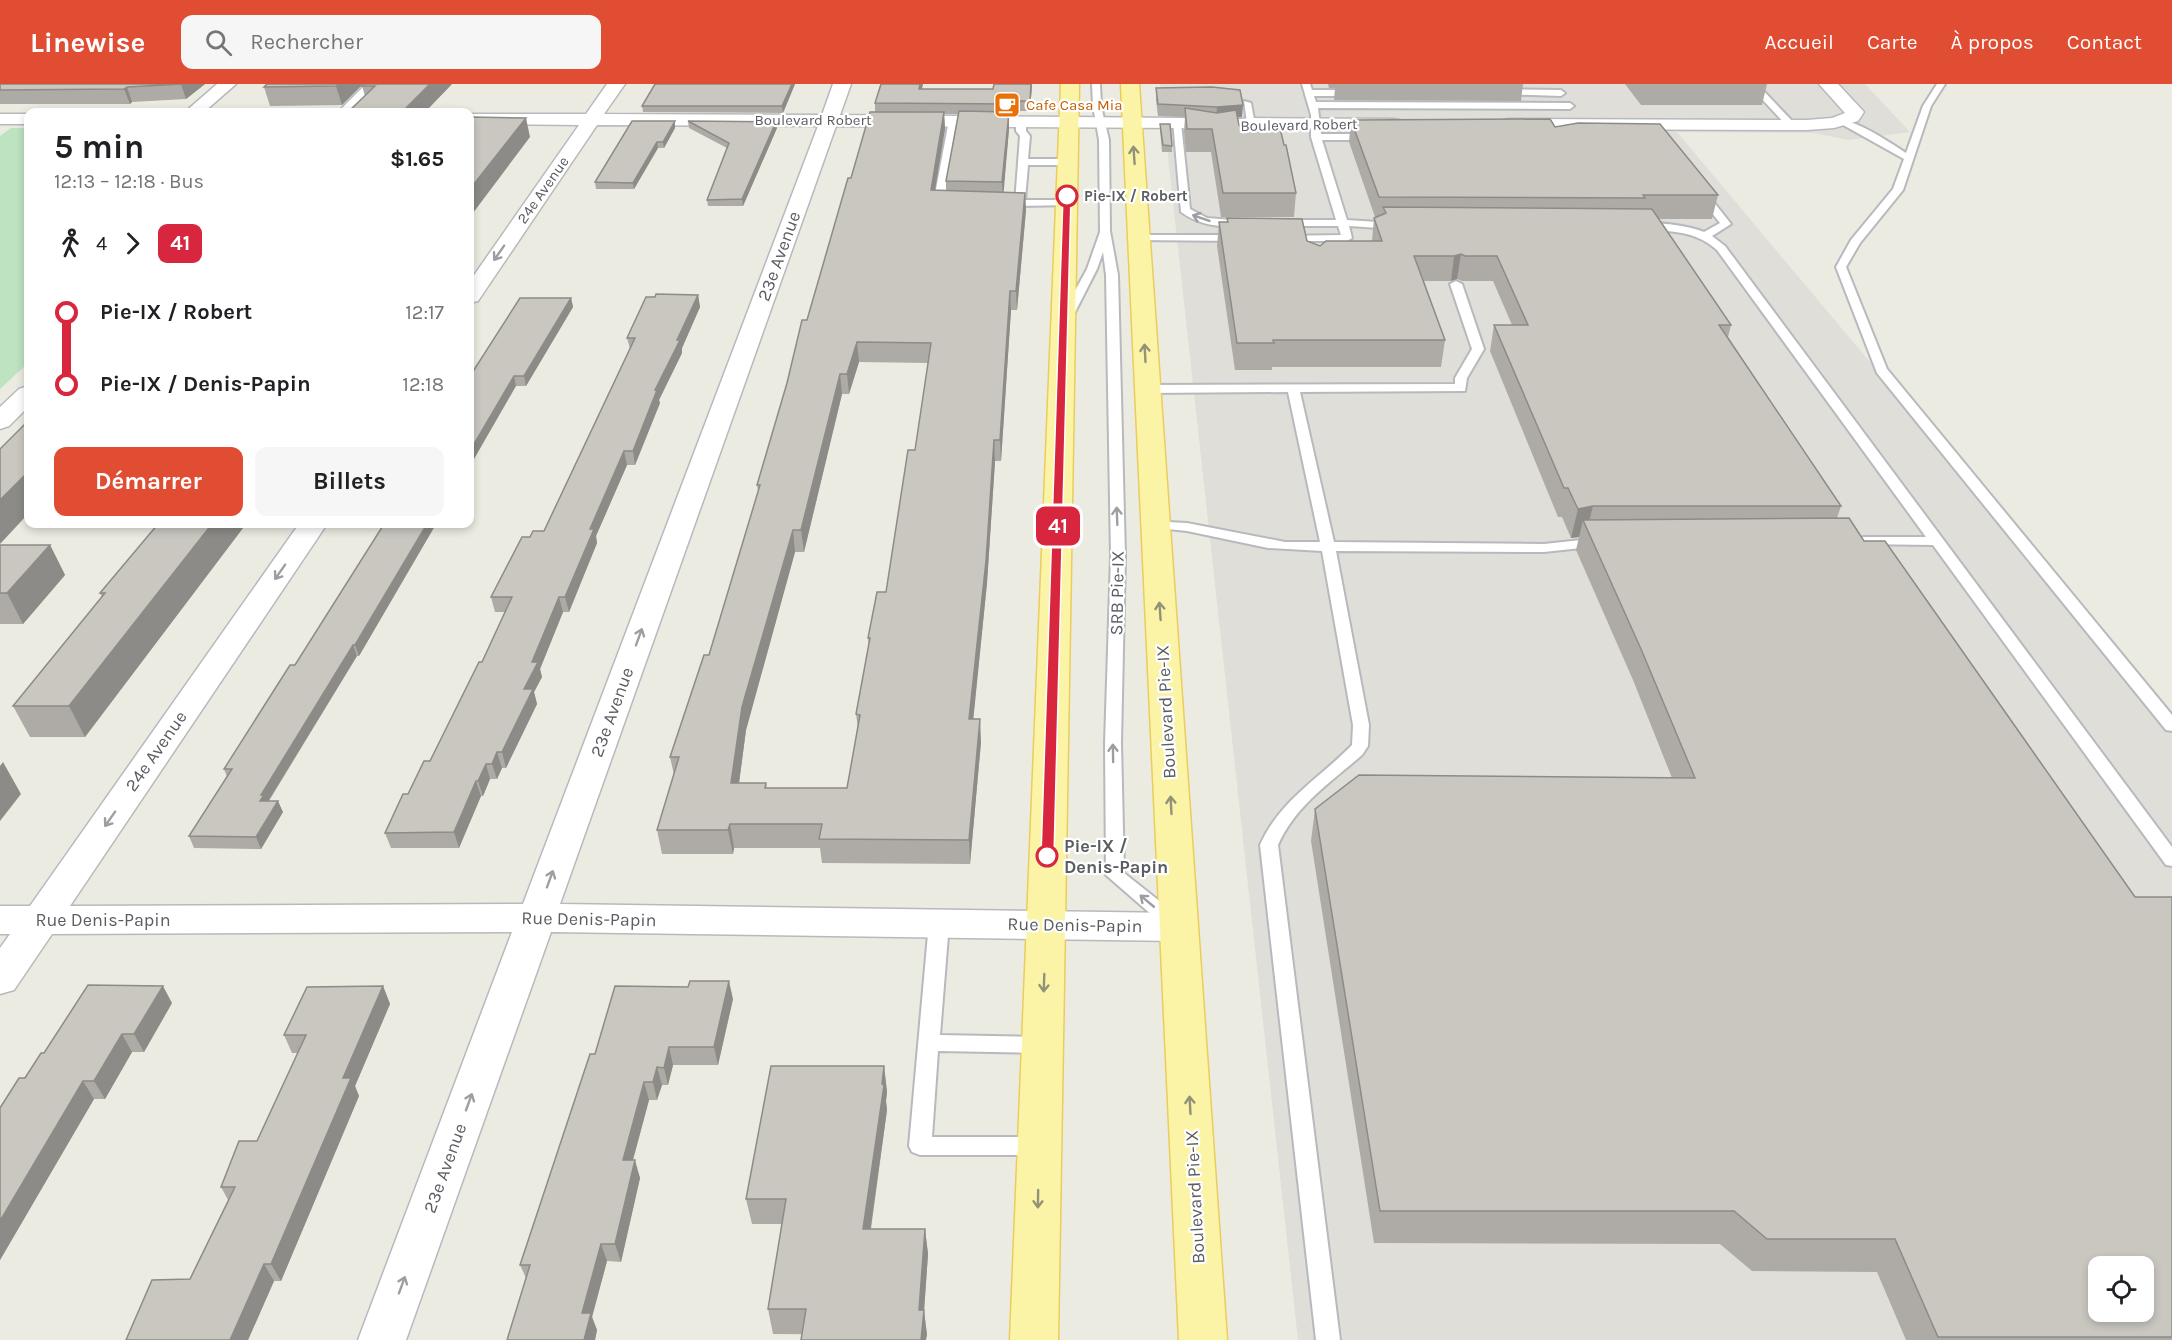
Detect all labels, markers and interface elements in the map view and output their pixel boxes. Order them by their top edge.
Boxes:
search box [181,15,601,69]
text: Linewise [30,26,145,59]
icon: search [202,26,235,59]
text: Rechercher [250,29,363,55]
text: Accueil [1765,30,1834,54]
text: Carte [1867,30,1918,54]
text: À propos [1951,30,2034,54]
text: Contact [2067,30,2142,54]
cafe icon: Cafe Casa Mia [992,90,1022,120]
place label: Cafe Casa Mia [1026,96,1122,114]
street label: Boulevard Robert [754,111,872,129]
street label: Boulevard Robert [1240,115,1358,135]
text: 5 min [54,128,144,166]
one-way arrow [1128,145,1139,165]
text: $1.65 [390,146,444,172]
street label: 24e Avenue [513,153,573,227]
text: 12:13 – 12:18 · Bus [54,170,204,193]
marker: Pie-IX / Robert [1056,185,1078,207]
place label: Pie-IX / Robert [1084,187,1188,205]
street label: 23e Avenue [753,208,805,304]
one-way arrow [1192,212,1210,223]
icon: walk [54,227,87,260]
icon: forward [116,227,149,260]
text: 41 [170,231,190,255]
text: 4 [96,232,107,255]
one-way arrow [493,245,505,261]
text: Pie-IX / Robert [100,299,252,325]
text: 12:17 [405,301,444,324]
one-way arrow [1139,344,1150,364]
text: Pie-IX / Denis-Papin [100,371,311,397]
text: 12:18 [402,373,444,396]
button: Démarrer [54,447,243,516]
button: Billets [255,447,444,516]
line badge: 41 [1031,506,1085,546]
one-way arrow [1111,507,1122,527]
text: 41 [1048,514,1068,538]
street label: SRB Pie-IX [1105,550,1129,636]
one-way arrow [274,563,286,579]
one-way arrow [1154,601,1165,621]
one-way arrow [635,628,646,647]
street label: Boulevard Pie-IX [1152,645,1180,779]
street label: 23e Avenue [586,664,638,760]
street label: 24e Avenue [120,706,192,796]
one-way arrow [1107,744,1119,764]
one-way arrow [1166,796,1177,816]
one-way arrow [103,810,116,827]
place label: Pie-IX / Denis-Papin [1064,835,1168,878]
marker: Pie-IX / Denis-Papin [1036,845,1058,867]
one-way arrow [546,870,557,889]
one-way arrow [1139,894,1155,907]
street label: Rue Denis-Papin [521,907,657,931]
street label: Rue Denis-Papin [35,909,171,931]
street label: Rue Denis-Papin [1007,913,1143,937]
one-way arrow [1038,973,1050,993]
one-way arrow [464,1093,475,1112]
one-way arrow [1184,1095,1195,1115]
street label: 23e Avenue [419,1120,471,1216]
street label: Boulevard Pie-IX [1181,1130,1209,1264]
one-way arrow [1032,1189,1044,1209]
map controls [2088,1256,2154,1322]
button: locate [2088,1256,2154,1322]
one-way arrow [398,1276,409,1295]

